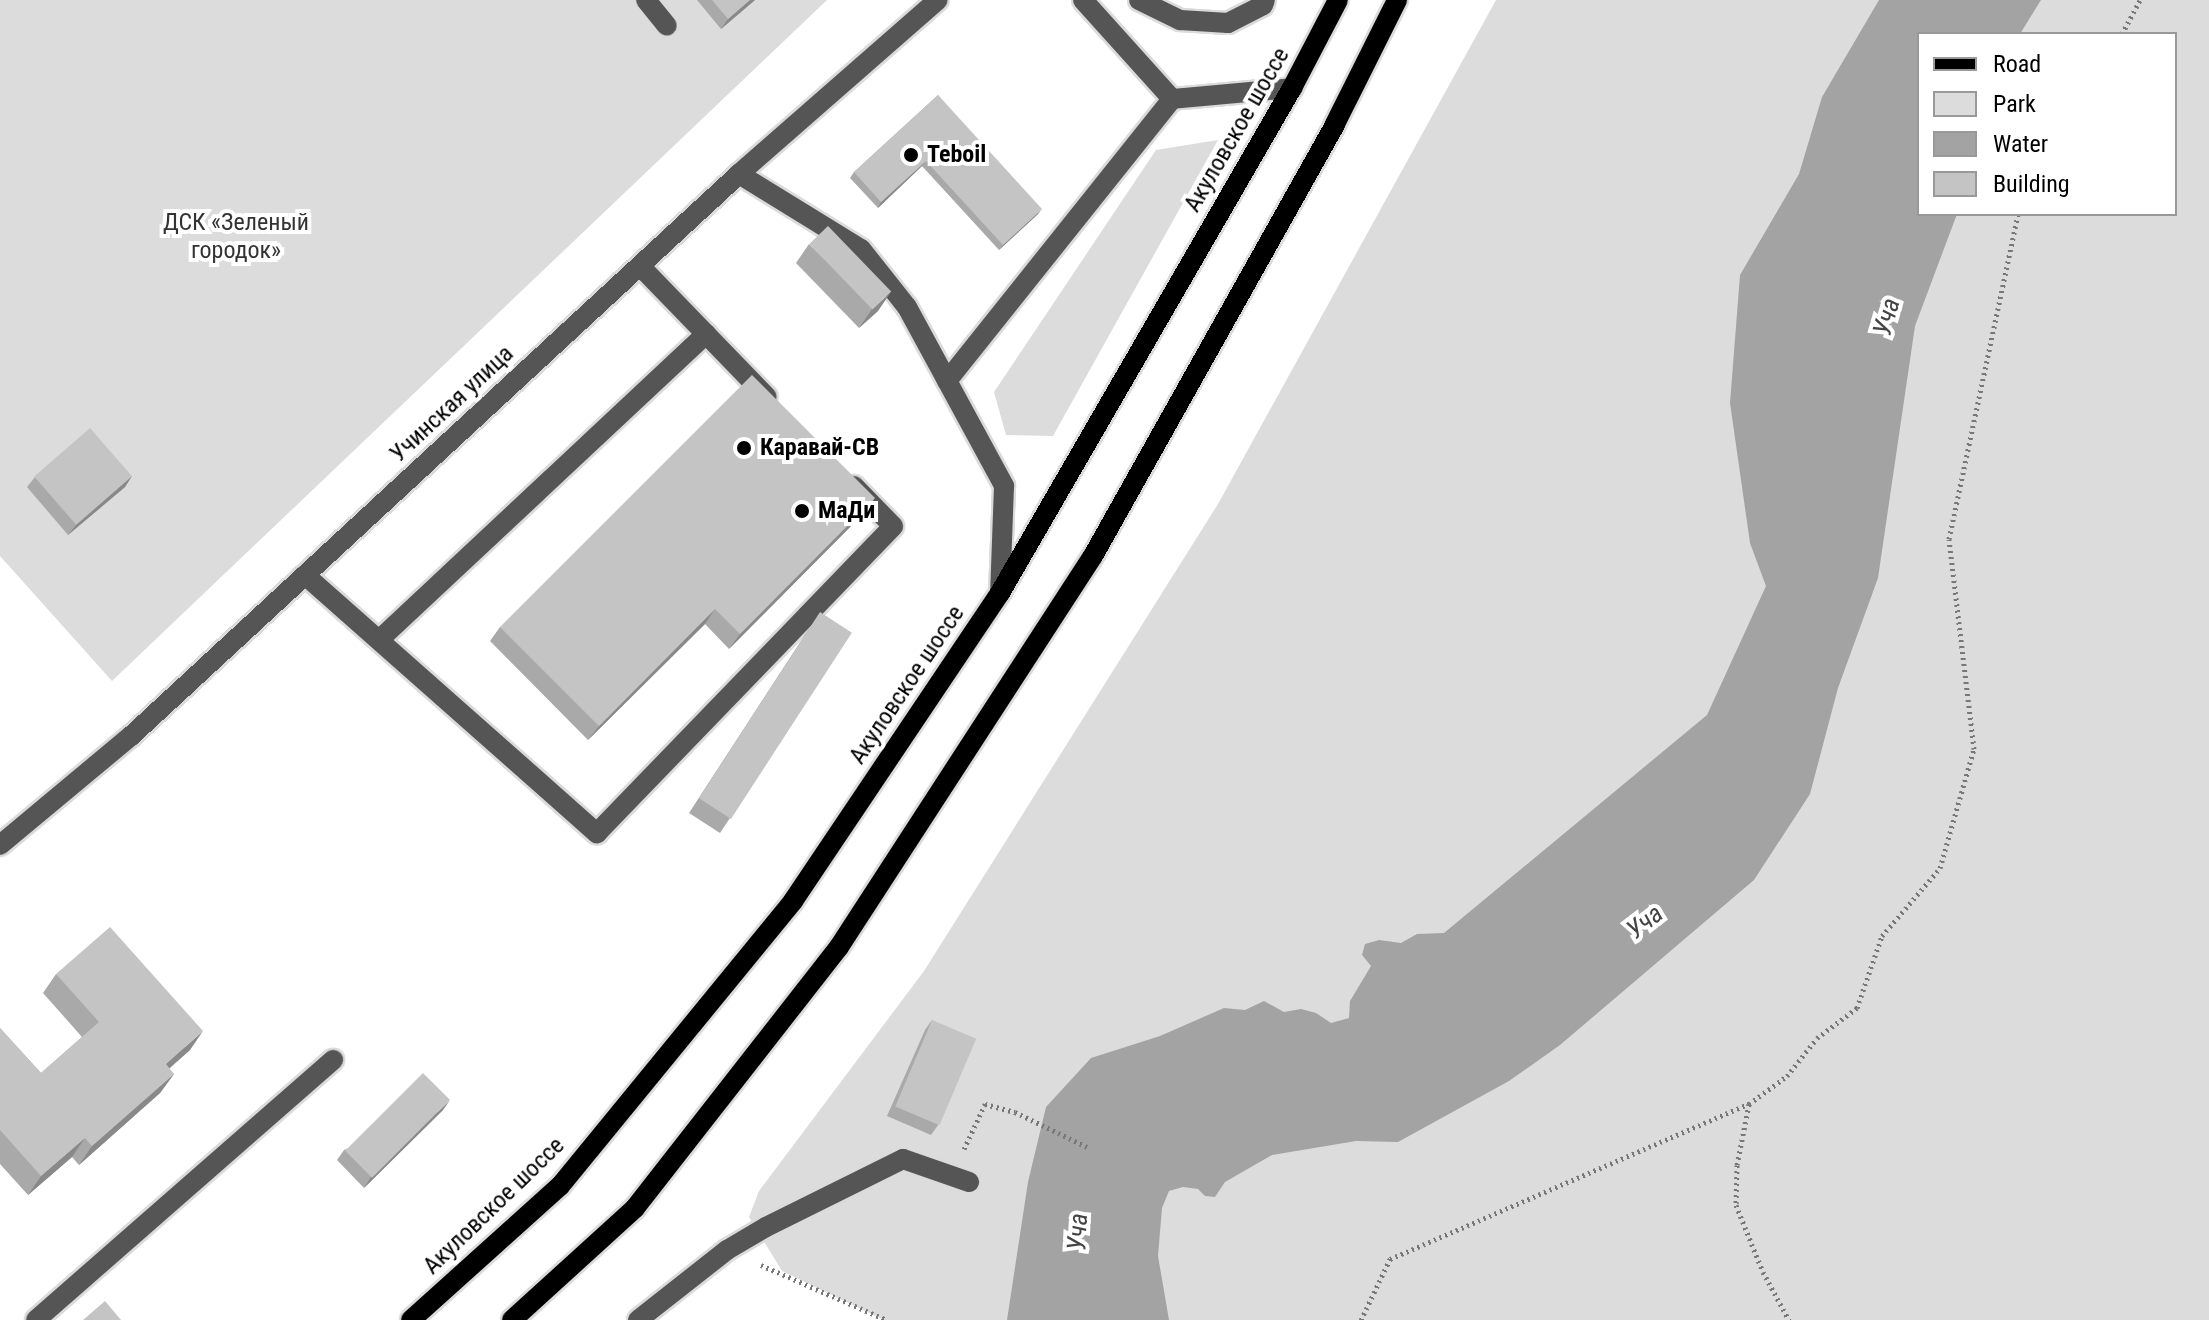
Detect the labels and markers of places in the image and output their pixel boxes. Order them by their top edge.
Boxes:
place label: Teboil [927,141,986,169]
marker: Teboil [902,146,920,164]
place label: Каравай-СВ [760,434,879,462]
marker: Каравай-СВ [735,439,753,457]
place label: МаДи [818,497,875,525]
marker: МаДи [793,502,811,520]

